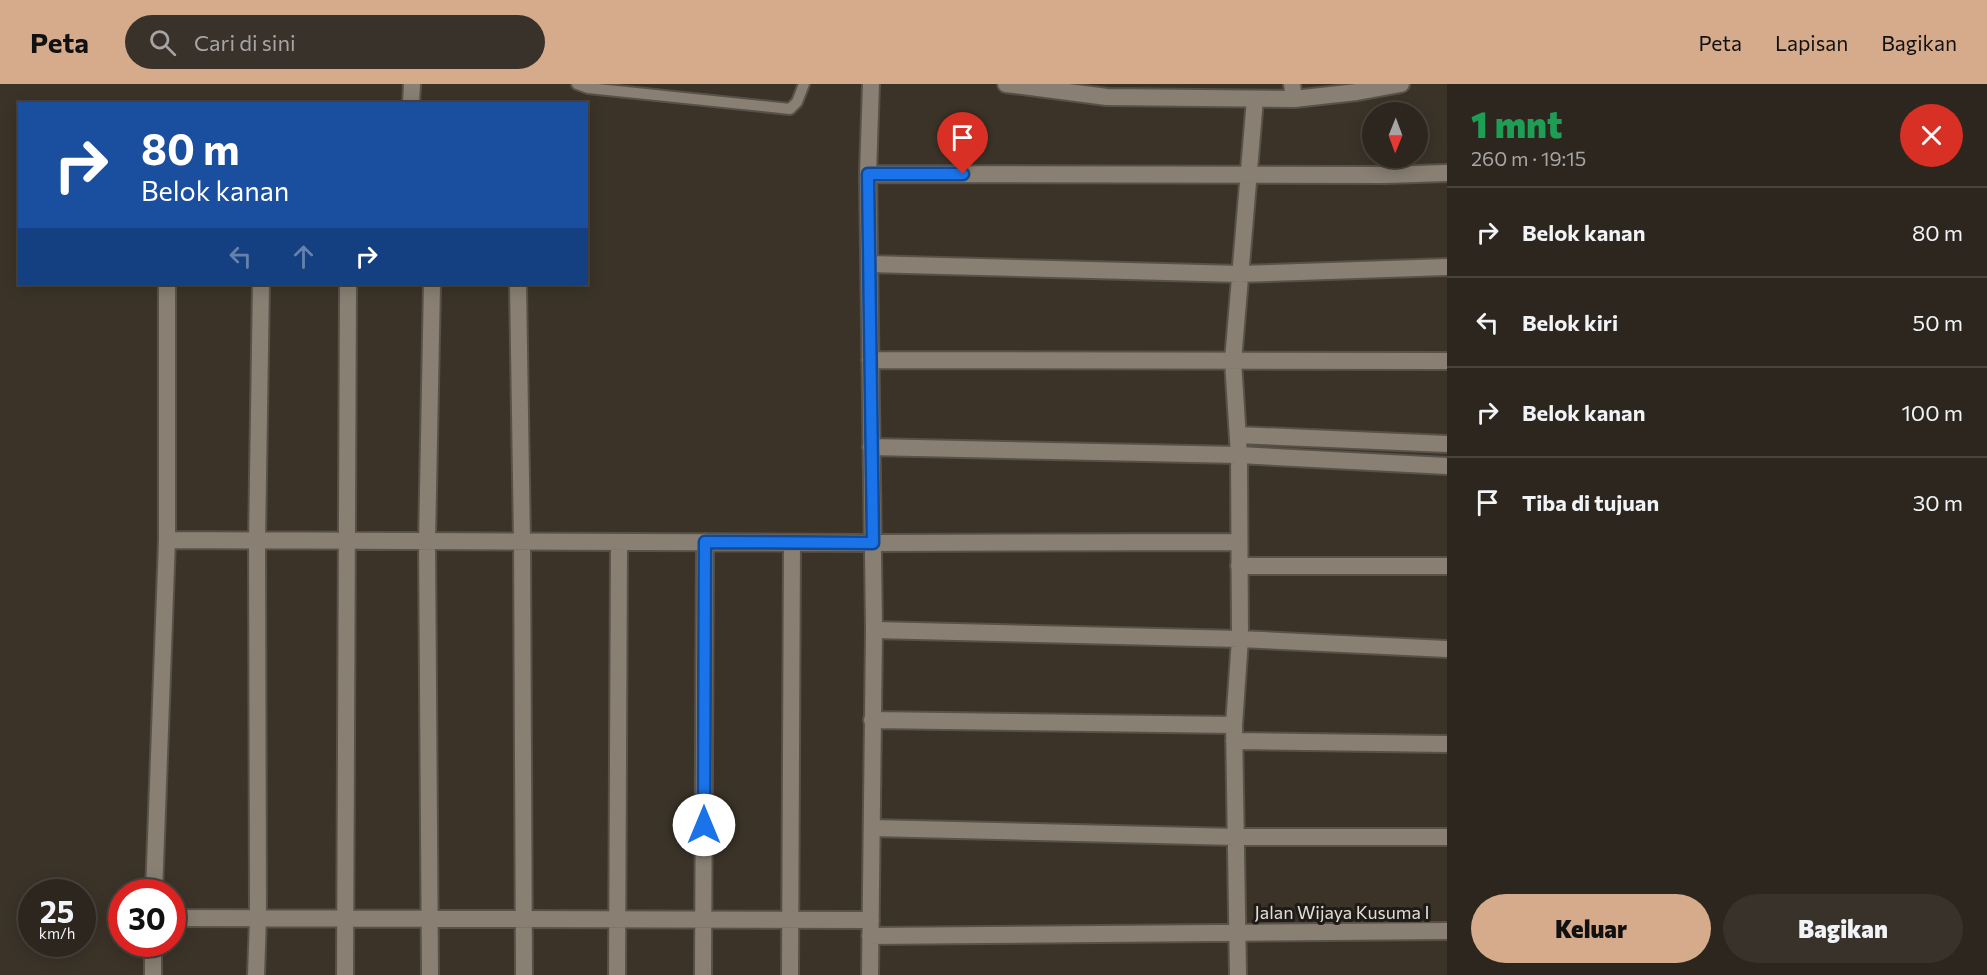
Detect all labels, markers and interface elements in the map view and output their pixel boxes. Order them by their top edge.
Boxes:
search box [125,15,545,69]
text: Peta [30,25,89,59]
icon: search [146,26,179,59]
text: Cari di sini [194,29,296,56]
text: Peta [1699,30,1742,55]
text: Lapisan [1775,30,1848,55]
text: Bagikan [1881,30,1957,55]
text: 1 mnt [1471,101,1562,145]
north arrow [1362,102,1428,168]
map controls [1362,102,1428,168]
button: close [1900,104,1963,167]
pin [937,112,988,174]
icon: arrive [946,121,979,154]
text: 80 m [141,122,240,174]
icon: right [42,126,120,204]
text: 260 m · 19:15 [1471,146,1586,170]
text: Belok kanan [141,174,289,207]
icon: right [1471,216,1504,249]
text: Belok kanan [1522,219,1645,246]
text: 80 m [1912,219,1963,246]
icon: left [224,240,257,273]
icon: ahead [287,240,320,273]
icon: right [350,240,383,273]
icon: left [1471,306,1504,339]
text: Belok kiri [1522,309,1618,336]
text: 50 m [1913,309,1963,336]
icon: right [1471,396,1504,429]
text: Belok kanan [1522,399,1645,426]
text: 100 m [1901,399,1963,426]
icon: arrive [1471,486,1504,519]
text: Tiba di tujuan [1522,489,1659,516]
text: 30 m [1913,489,1963,516]
position arrow [672,793,736,857]
speed limit sign: 30 [108,879,186,957]
text: 25 [40,892,74,929]
button: Keluar [1471,894,1711,963]
button: Bagikan [1723,894,1963,963]
street label: Jalan Wijaya Kusuma I [1255,901,1429,923]
text: km/h [39,924,75,942]

